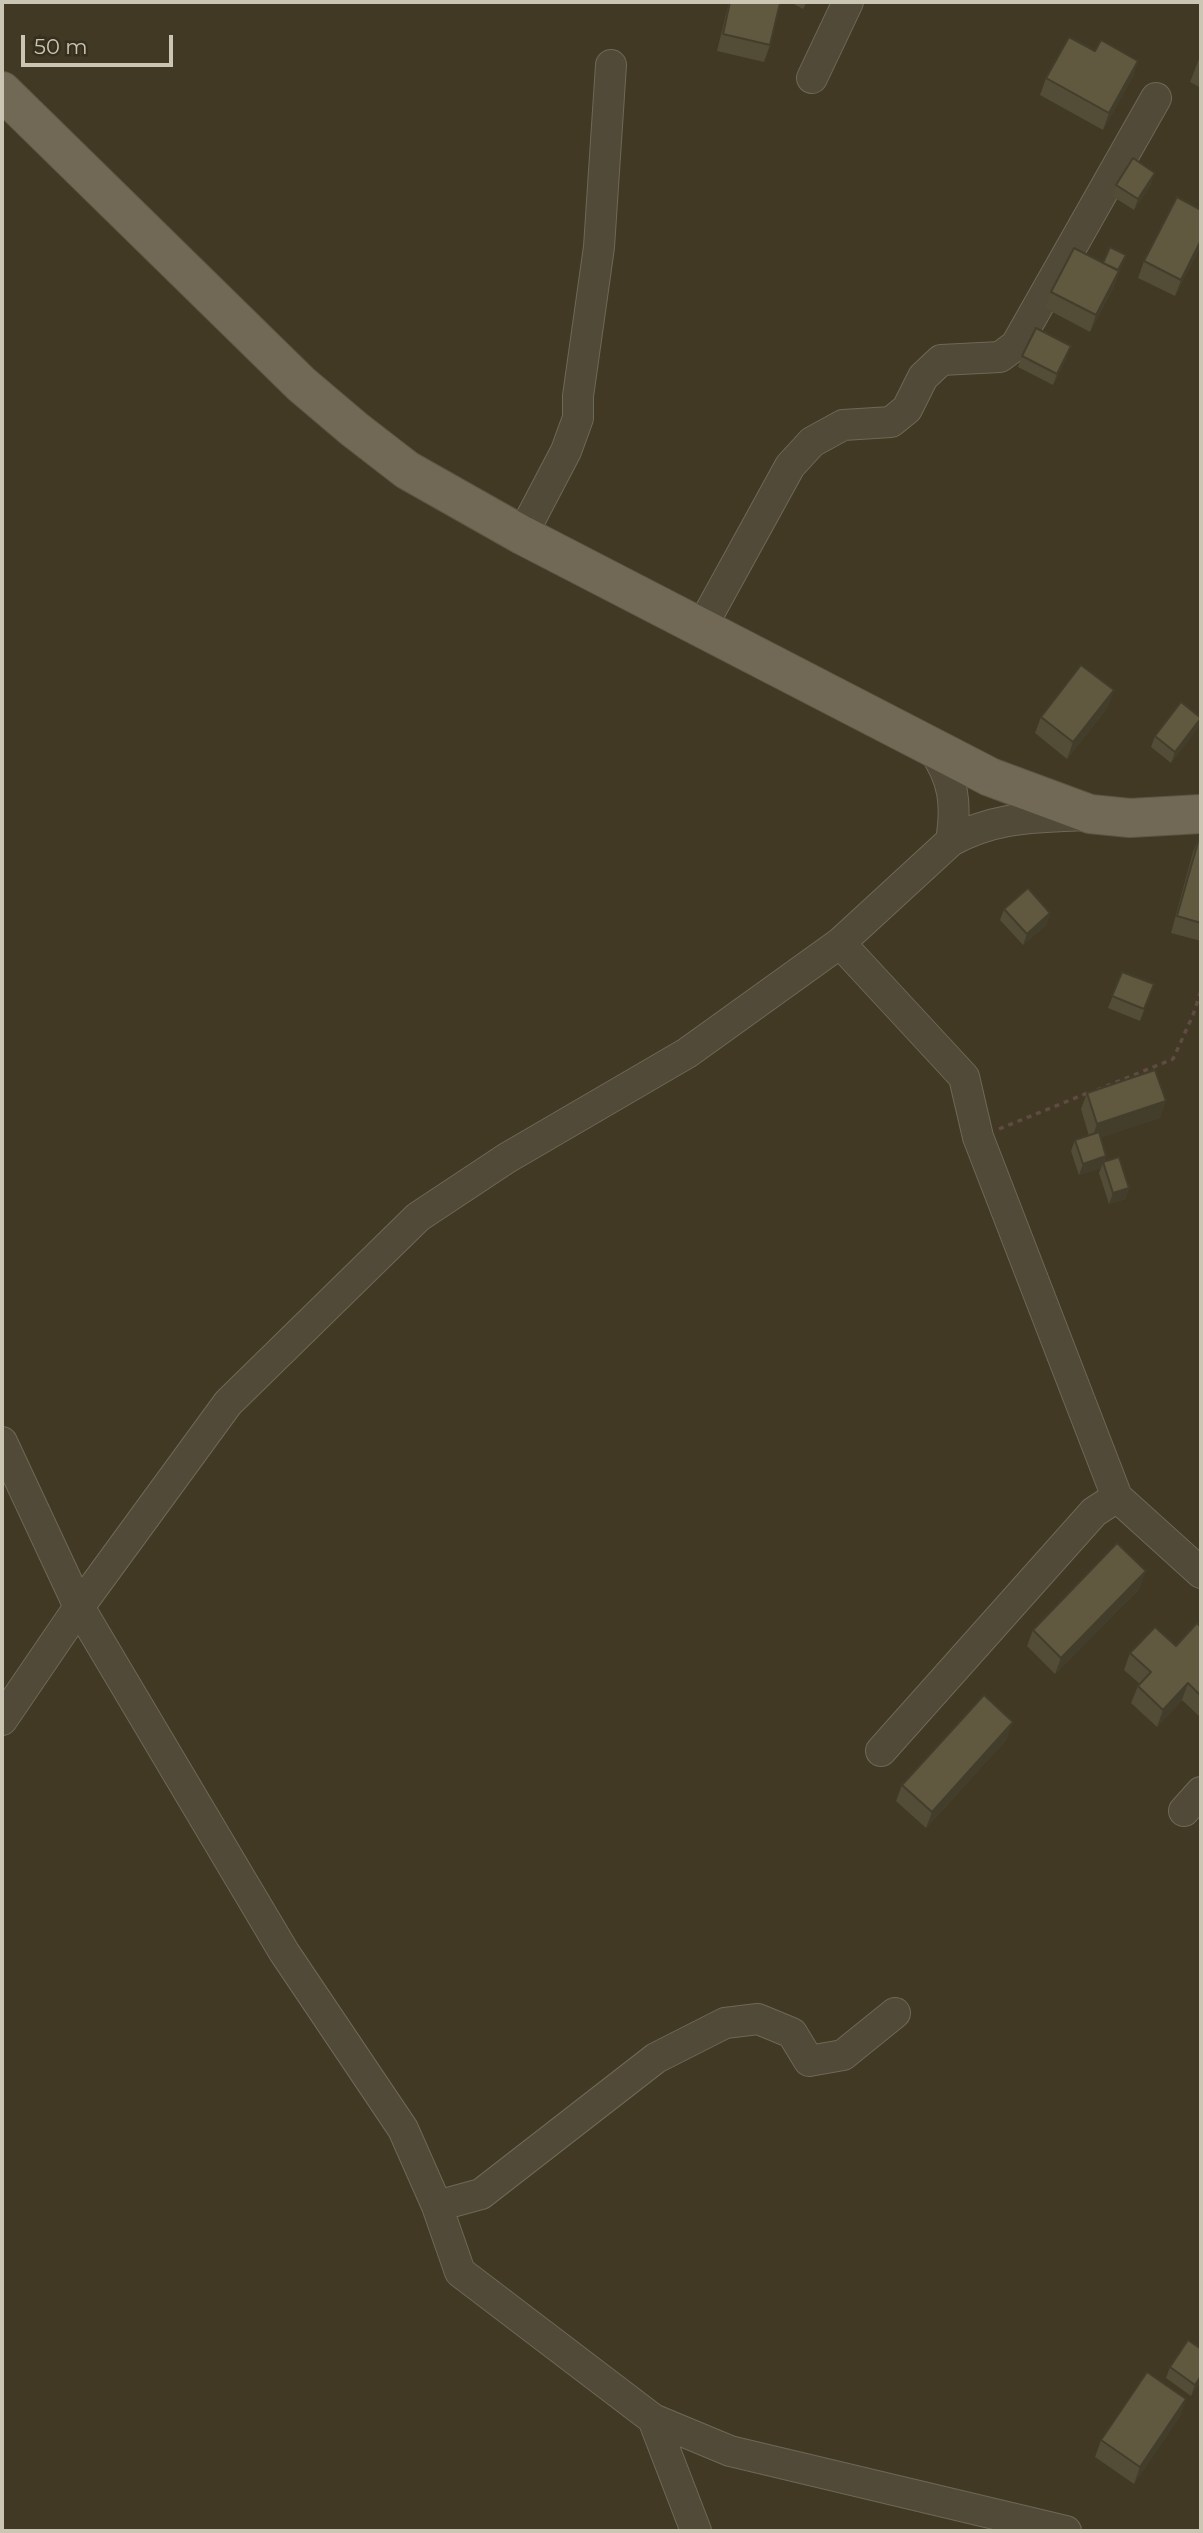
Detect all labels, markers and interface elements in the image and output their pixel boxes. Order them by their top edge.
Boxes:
scale bar [24,21,177,65]
text: 50 m [34,34,88,59]

